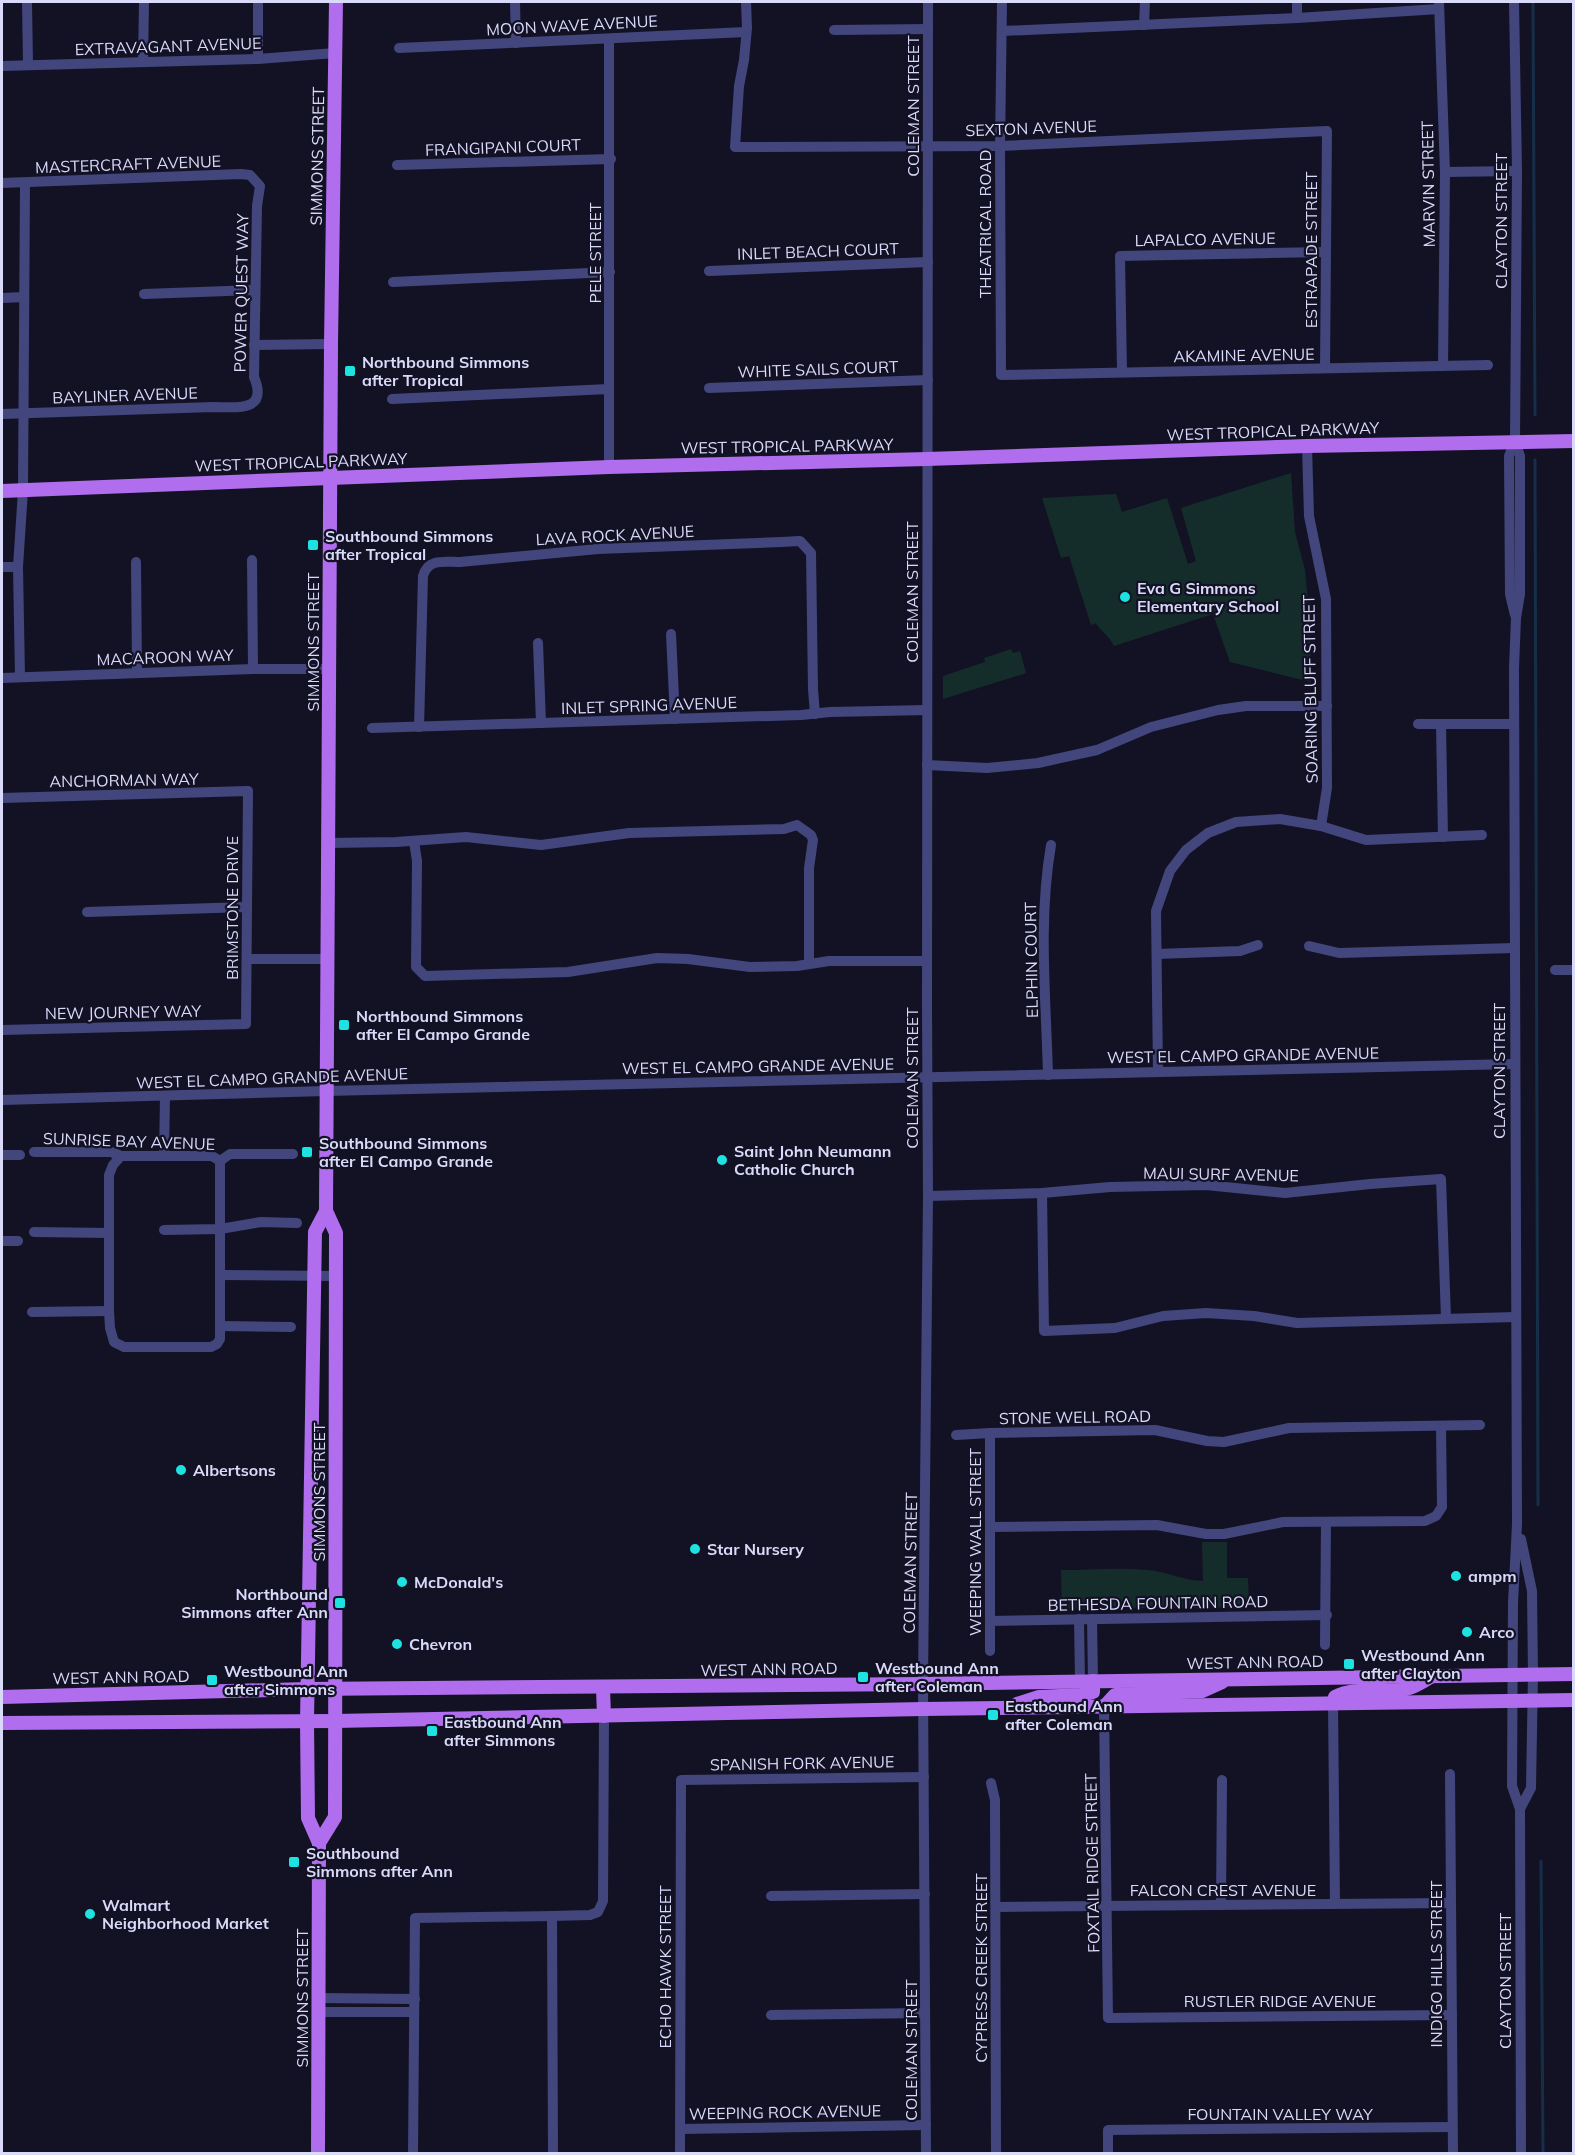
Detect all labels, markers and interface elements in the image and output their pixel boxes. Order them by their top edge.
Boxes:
street label: MOON WAVE AVENUE [486,11,658,39]
street label: EXTRAVAGANT AVENUE [74,33,262,59]
street label: COLEMAN STREET [903,35,923,177]
street label: SIMMONS STREET [306,86,328,226]
street label: SEXTON AVENUE [965,116,1097,140]
street label: MARVIN STREET [1417,120,1439,247]
street label: FRANGIPANI COURT [425,134,582,160]
street label: THEATRICAL ROAD [975,150,995,298]
street label: MASTERCRAFT AVENUE [35,151,221,177]
street label: CLAYTON STREET [1491,153,1511,289]
street label: ESTRAPADE STREET [1301,171,1321,328]
street label: PELE STREET [585,202,605,303]
street label: POWER QUEST WAY [230,213,252,373]
street label: LAPALCO AVENUE [1134,228,1276,250]
street label: INLET BEACH COURT [737,238,900,264]
street label: AKAMINE AVENUE [1173,344,1315,366]
place label: Northbound Simmons after Tropical [362,352,529,390]
street label: WHITE SAILS COURT [737,356,899,382]
marker: Northbound Simmons after Tropical [343,364,357,378]
street label: BAYLINER AVENUE [52,382,198,408]
street label: WEST TROPICAL PARKWAY [1166,417,1380,445]
street label: WEST TROPICAL PARKWAY [680,434,894,458]
street label: WEST TROPICAL PARKWAY [194,448,408,476]
street label: LAVA ROCK AVENUE [535,521,695,549]
street label: COLEMAN STREET [902,521,922,663]
place label: Southbound Simmons after Tropical [325,526,493,564]
marker: Southbound Simmons after Tropical [306,538,320,552]
street label: SIMMONS STREET [303,572,323,711]
place label: Eva G Simmons Elementary School [1137,578,1279,616]
marker: Eva G Simmons Elementary School [1118,590,1132,604]
street label: SOARING BLUFF STREET [1298,594,1322,784]
street label: MACAROON WAY [96,645,234,669]
street label: INLET SPRING AVENUE [561,692,737,718]
street label: ANCHORMAN WAY [49,769,199,791]
street label: BRIMSTONE DRIVE [222,836,242,980]
street label: ELPHIN COURT [1020,901,1042,1018]
street label: NEW JOURNEY WAY [45,1001,201,1023]
street label: CLAYTON STREET [1489,1003,1509,1139]
place label: Northbound Simmons after El Campo Grande [356,1006,530,1044]
street label: COLEMAN STREET [902,1007,922,1149]
marker: Northbound Simmons after El Campo Grande [337,1018,351,1032]
street label: WEST EL CAMPO GRANDE AVENUE [1107,1043,1379,1067]
street label: WEST EL CAMPO GRANDE AVENUE [622,1054,894,1078]
street label: WEST EL CAMPO GRANDE AVENUE [136,1063,408,1093]
street label: SUNRISE BAY AVENUE [43,1128,215,1154]
place label: Southbound Simmons after El Campo Grande [319,1133,493,1171]
place label: Saint John Neumann Catholic Church [734,1141,891,1179]
marker: Southbound Simmons after El Campo Grande [300,1145,314,1159]
marker: Saint John Neumann Catholic Church [715,1153,729,1167]
street label: MAUI SURF AVENUE [1143,1163,1299,1185]
street label: STONE WELL ROAD [999,1406,1151,1428]
street label: SIMMONS STREET [309,1422,329,1561]
street label: WEEPING WALL STREET [965,1448,985,1636]
place label: Albertsons [193,1460,276,1480]
marker: Albertsons [174,1463,188,1477]
street label: COLEMAN STREET [899,1492,921,1634]
place label: Star Nursery [707,1539,804,1559]
marker: Star Nursery [688,1542,702,1556]
place label: ampm [1468,1566,1517,1586]
marker: ampm [1449,1569,1463,1583]
place label: McDonald's [414,1572,503,1592]
marker: McDonald's [395,1575,409,1589]
place label: Northbound Simmons after Ann [181,1584,328,1622]
street label: BETHESDA FOUNTAIN ROAD [1047,1591,1269,1615]
marker: Northbound Simmons after Ann [333,1596,347,1610]
place label: Arco [1479,1622,1515,1642]
marker: Arco [1460,1625,1474,1639]
place label: Chevron [409,1634,472,1654]
marker: Chevron [390,1637,404,1651]
place label: Westbound Ann after Clayton [1361,1645,1485,1683]
street label: WEST ANN ROAD [1186,1651,1324,1673]
marker: Westbound Ann after Clayton [1342,1657,1356,1671]
street label: WEST ANN ROAD [700,1658,838,1680]
place label: Westbound Ann after Coleman [875,1658,999,1696]
place label: Westbound Ann after Simmons [224,1661,348,1699]
street label: WEST ANN ROAD [52,1666,190,1688]
marker: Westbound Ann after Coleman [856,1670,870,1684]
marker: Westbound Ann after Simmons [205,1673,219,1687]
place label: Eastbound Ann after Coleman [1005,1696,1123,1734]
marker: Eastbound Ann after Coleman [986,1708,1000,1722]
place label: Eastbound Ann after Simmons [444,1712,562,1750]
marker: Eastbound Ann after Simmons [425,1724,439,1738]
street label: SPANISH FORK AVENUE [710,1751,894,1775]
street label: FOXTAIL RIDGE STREET [1080,1773,1104,1953]
place label: Southbound Simmons after Ann [306,1843,453,1881]
marker: Southbound Simmons after Ann [287,1855,301,1869]
street label: CYPRESS CREEK STREET [971,1873,991,2063]
street label: FALCON CREST AVENUE [1130,1880,1316,1900]
street label: INDIGO HILLS STREET [1426,1880,1446,2047]
street label: ECHO HAWK STREET [655,1885,675,2049]
place label: Walmart Neighborhood Market [102,1895,269,1933]
marker: Walmart Neighborhood Market [83,1907,97,1921]
street label: CLAYTON STREET [1495,1913,1515,2049]
street label: SIMMONS STREET [292,1928,312,2067]
street label: COLEMAN STREET [901,1979,921,2121]
street label: RUSTLER RIDGE AVENUE [1184,1991,1376,2011]
street label: WEEPING ROCK AVENUE [689,2100,881,2124]
street label: FOUNTAIN VALLEY WAY [1187,2104,1373,2124]

